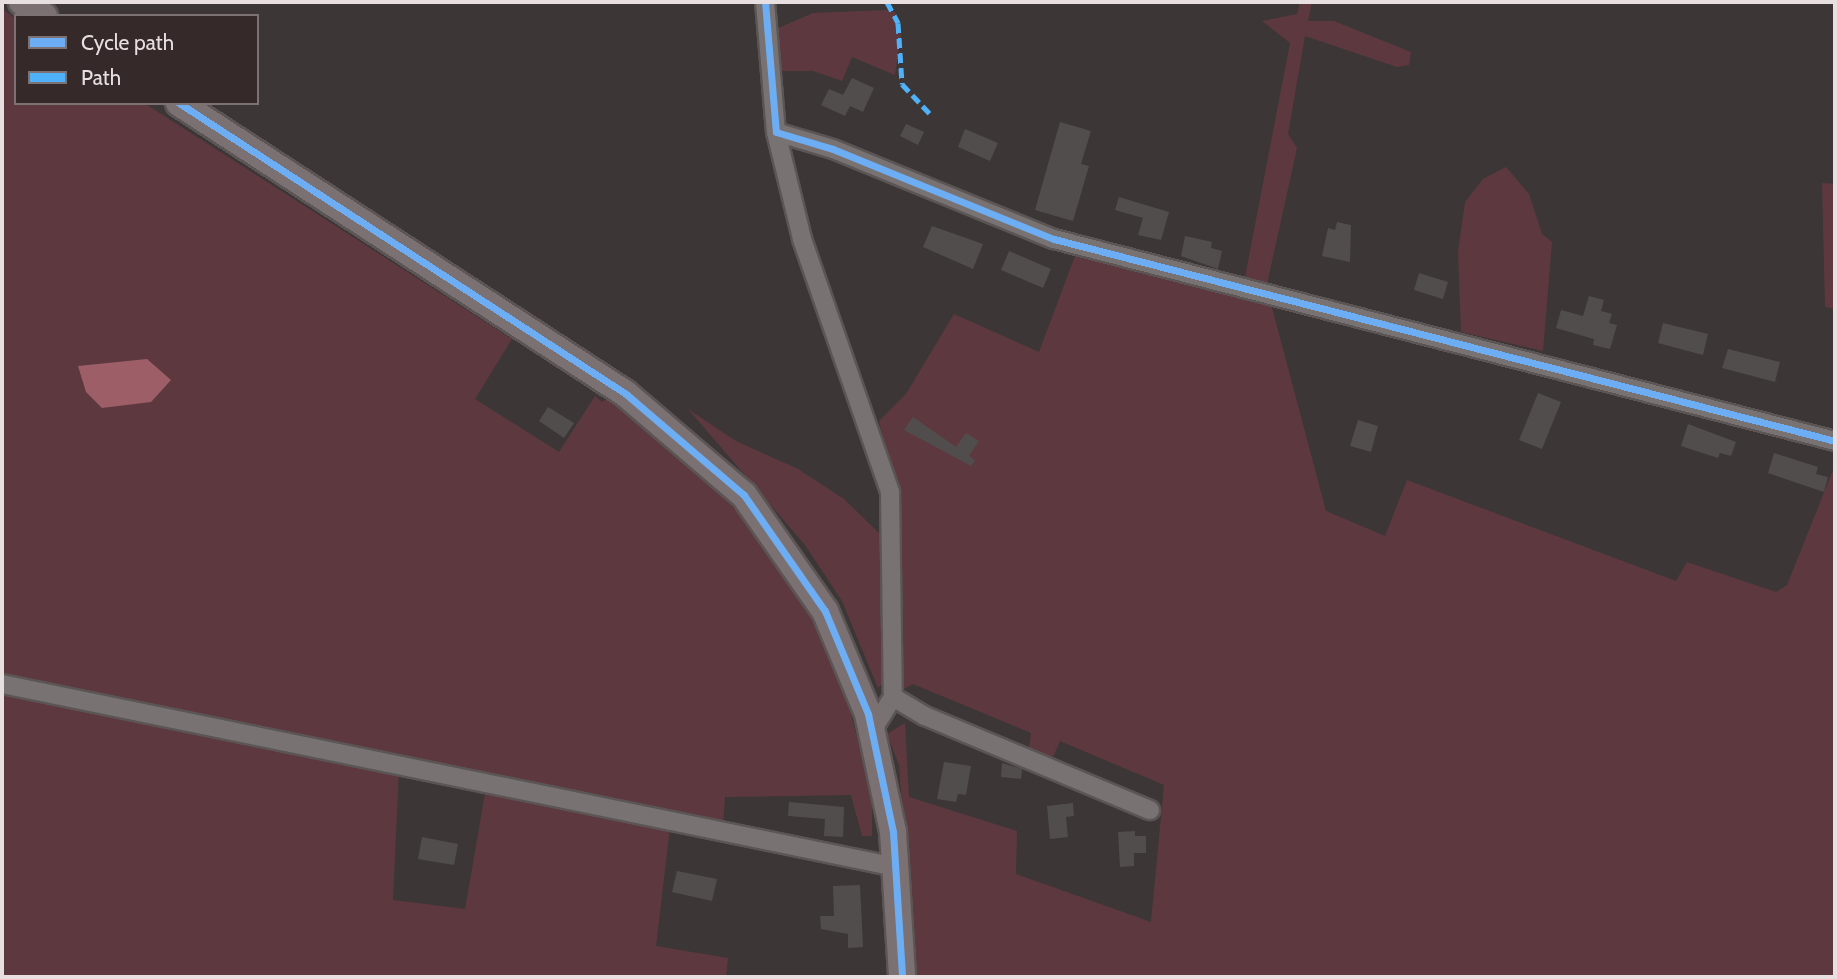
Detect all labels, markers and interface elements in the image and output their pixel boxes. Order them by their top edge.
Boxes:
legend [14,14,259,105]
text: Cycle path [81,30,174,55]
text: Path [81,65,121,90]

